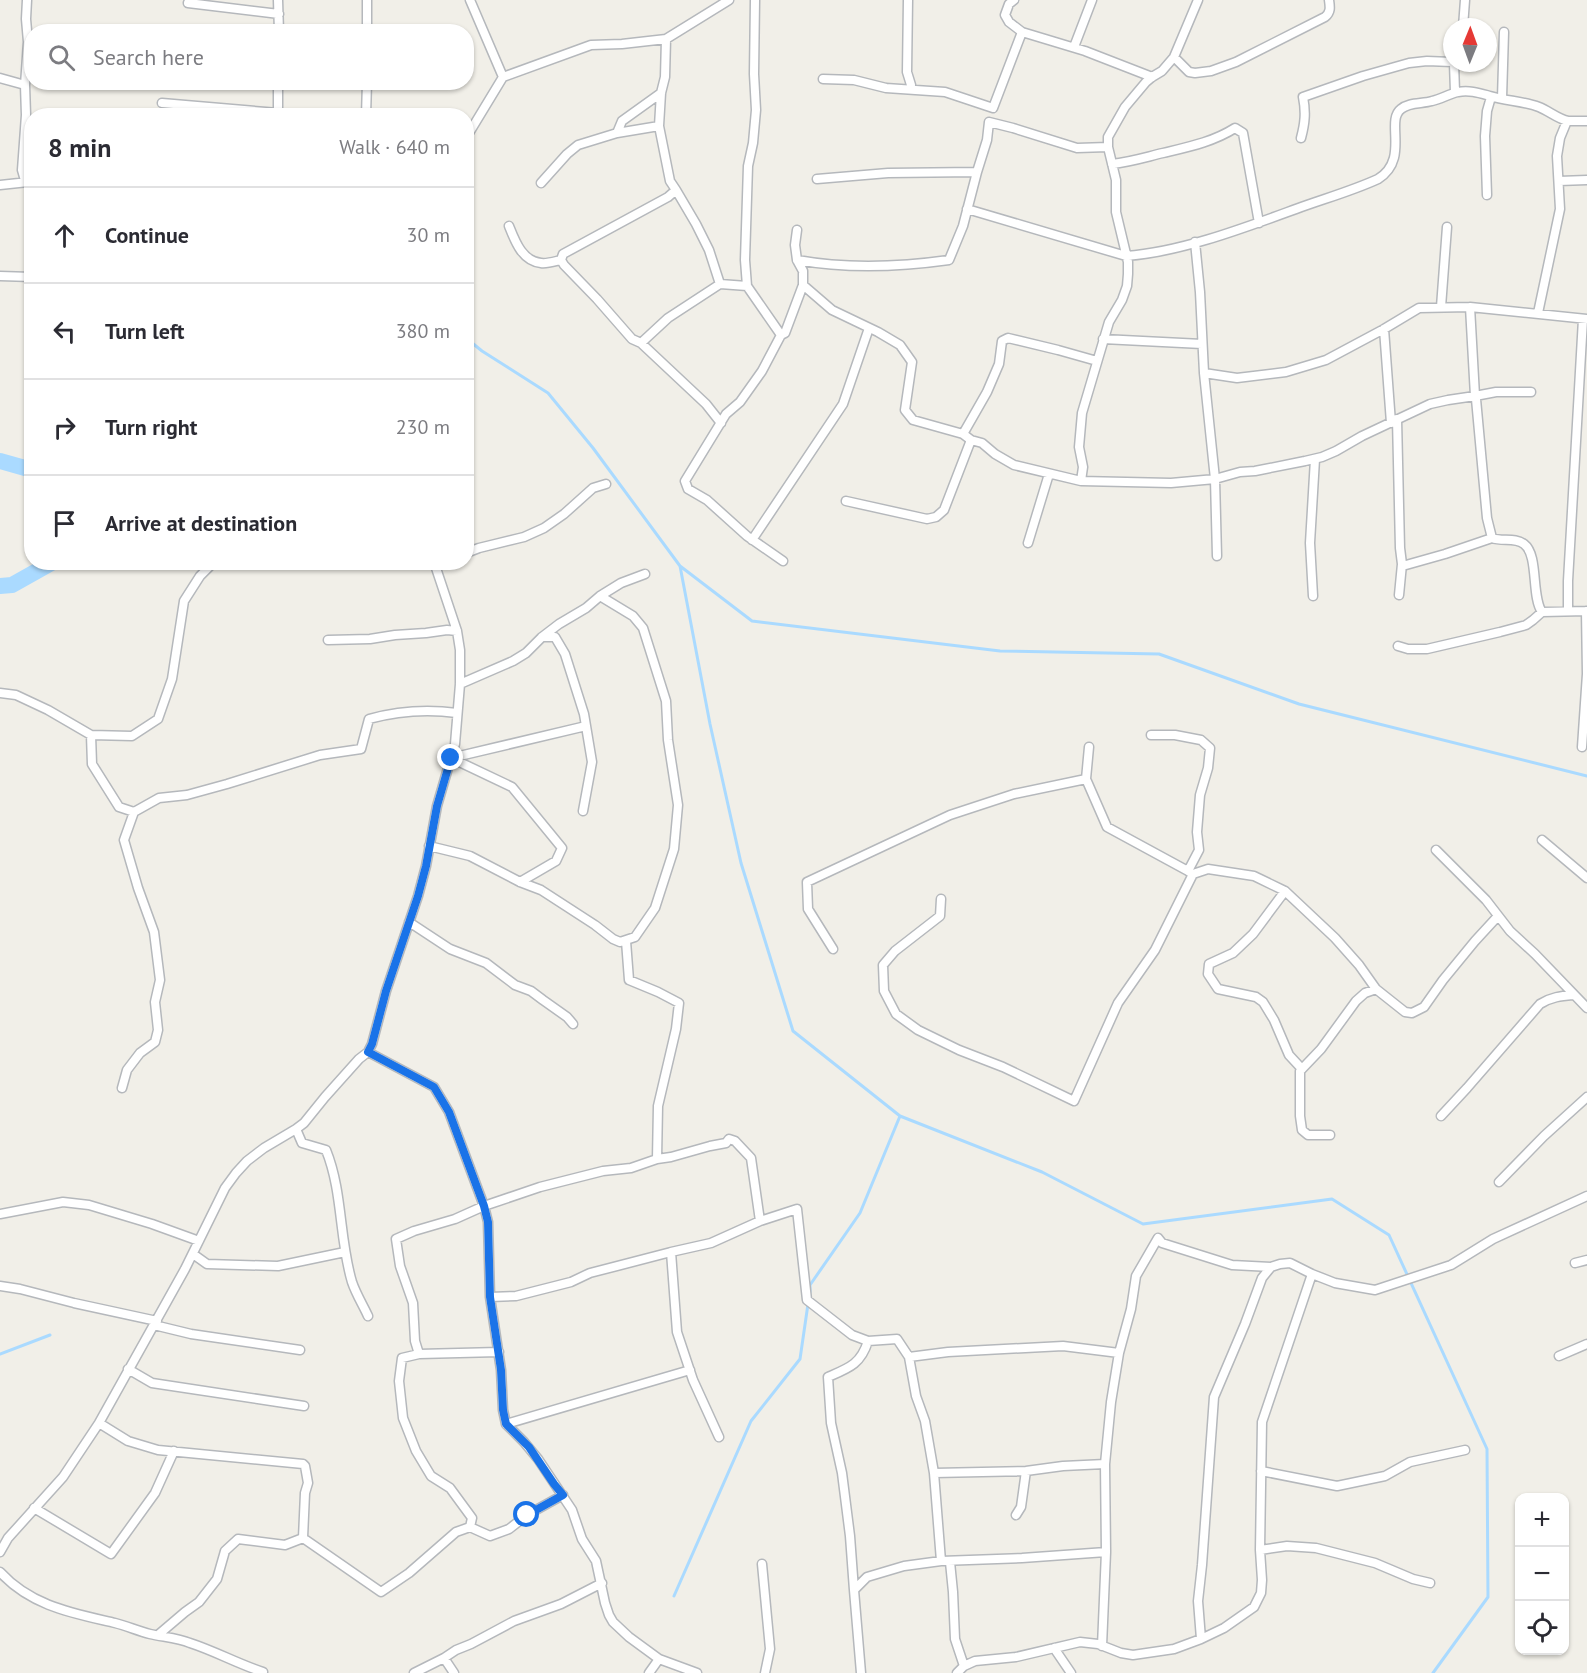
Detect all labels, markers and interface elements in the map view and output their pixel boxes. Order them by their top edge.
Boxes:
north arrow [1443,18,1497,72]
search box [24,24,474,90]
icon: search [45,41,78,74]
text: Search here [93,43,204,71]
text: 8 min [48,131,111,164]
text: Walk · 640 m [339,134,450,160]
icon: ahead [48,219,81,252]
text: Continue [105,221,189,249]
text: 30 m [407,222,450,248]
icon: left [48,315,81,348]
text: Turn left [105,317,185,345]
text: 380 m [396,318,450,344]
icon: right [48,411,81,444]
text: Turn right [105,413,197,441]
text: 230 m [396,414,450,440]
icon: arrive [48,507,81,540]
text: Arrive at destination [105,509,297,537]
route end [437,744,463,770]
map controls [1515,1493,1569,1655]
button: + [1515,1493,1569,1547]
route start [513,1501,539,1527]
button: − [1515,1547,1569,1601]
button: locate [1515,1601,1569,1655]

